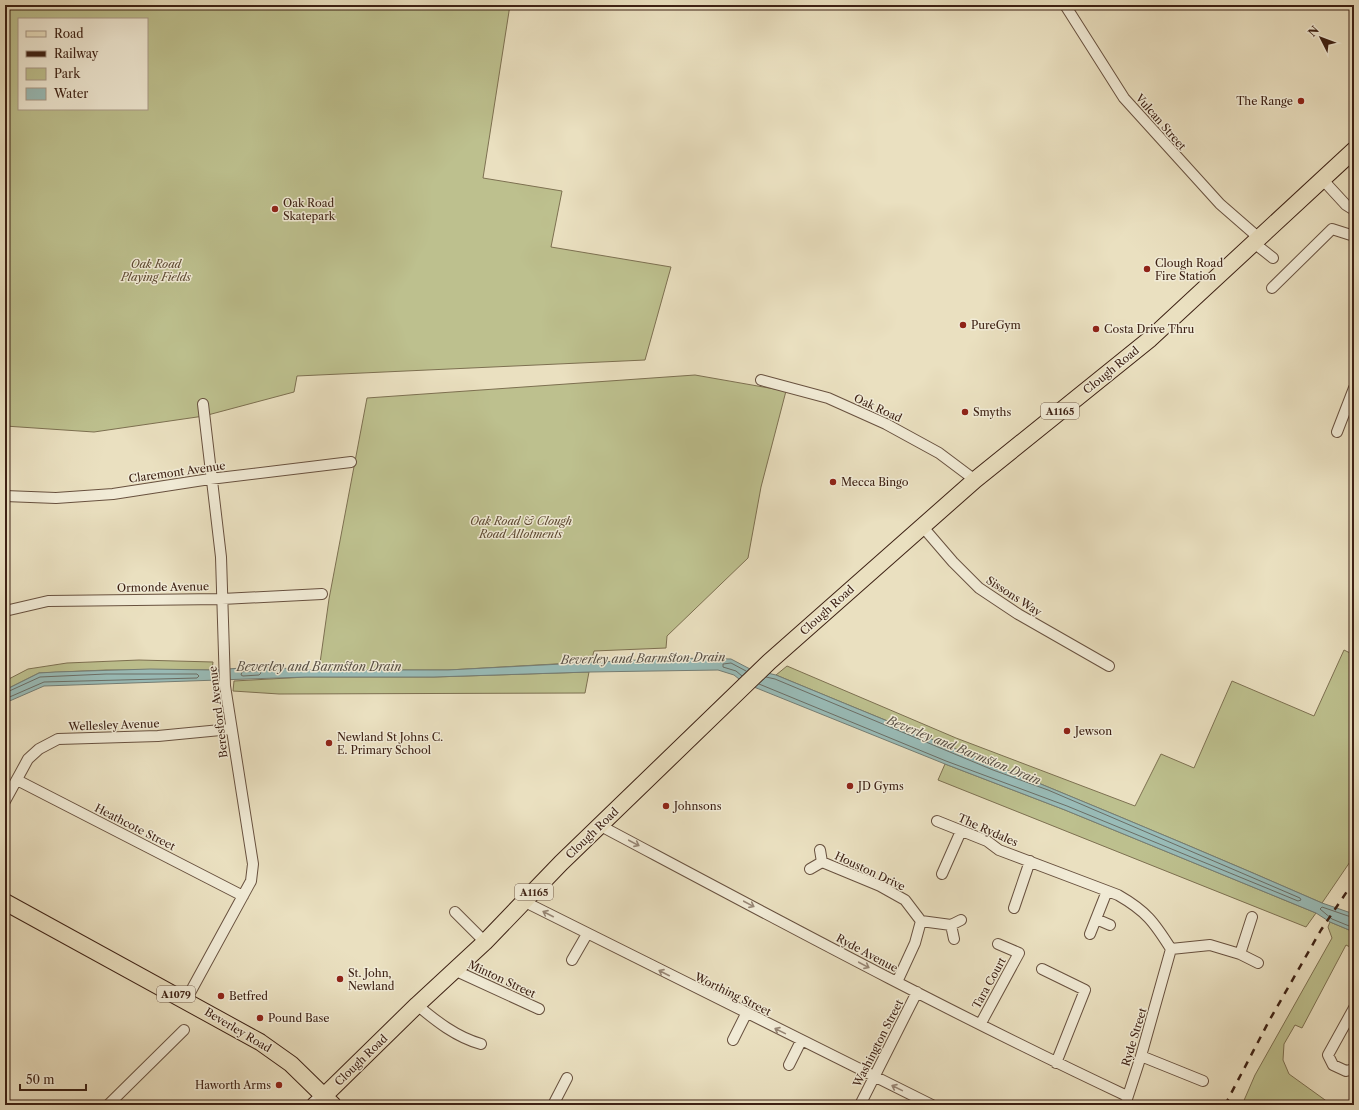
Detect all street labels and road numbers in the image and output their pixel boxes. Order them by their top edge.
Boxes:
street label: Vulcan Street [1132,90,1189,153]
street label: Clough Road [1080,343,1142,397]
street label: Oak Road [852,391,904,425]
road number: A1165 [1041,403,1079,419]
street label: Claremont Avenue [128,458,226,486]
street label: Sissons Way [984,573,1045,620]
street label: Ormonde Avenue [117,579,209,595]
street label: Clough Road [797,582,857,638]
street label: Beresford Avenue [205,665,231,759]
street label: Wellesley Avenue [67,716,160,734]
street label: Heathcote Street [92,801,178,853]
street label: Clough Road [563,804,622,862]
street label: The Rydales [956,811,1020,850]
street label: Houston Drive [832,849,908,893]
road number: A1165 [515,884,553,900]
street label: Ryde Avenue [834,931,900,975]
street label: Tara Court [969,955,1009,1011]
street label: Minton Street [466,957,538,1001]
street label: Worthing Street [692,969,774,1019]
road number: A1079 [157,986,195,1002]
street label: Washington Street [849,997,906,1090]
street label: Beverley Road [202,1005,274,1056]
street label: Ryde Street [1118,1006,1150,1068]
street label: Clough Road [332,1031,391,1089]

